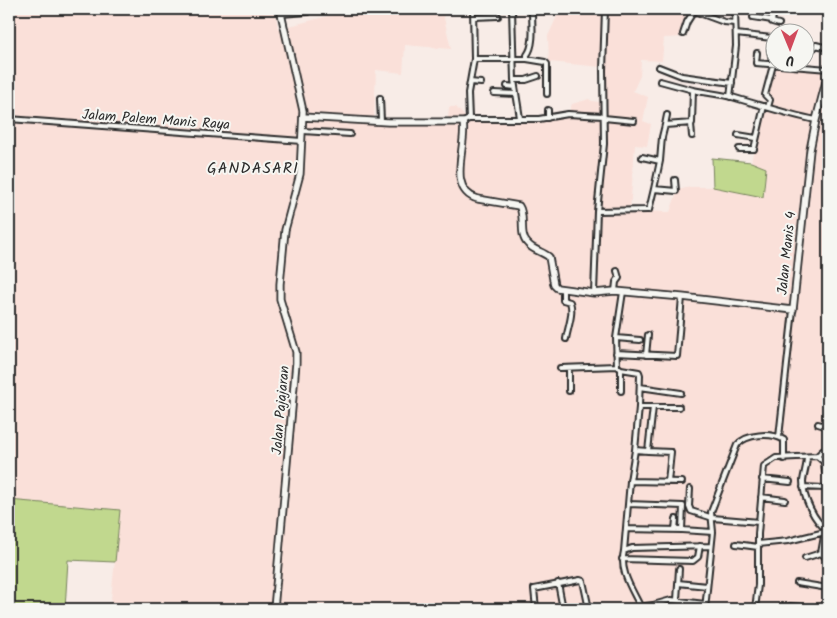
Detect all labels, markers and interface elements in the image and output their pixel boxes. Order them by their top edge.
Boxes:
north arrow [764,22,814,72]
text: U [785,49,795,71]
street label: Jalam Palem Manis Raya [81,104,231,136]
district label: GANDASARI [207,156,299,181]
street label: Jalan Manis 4 [772,210,802,296]
street label: Jalan Pajajaran [266,365,296,456]

